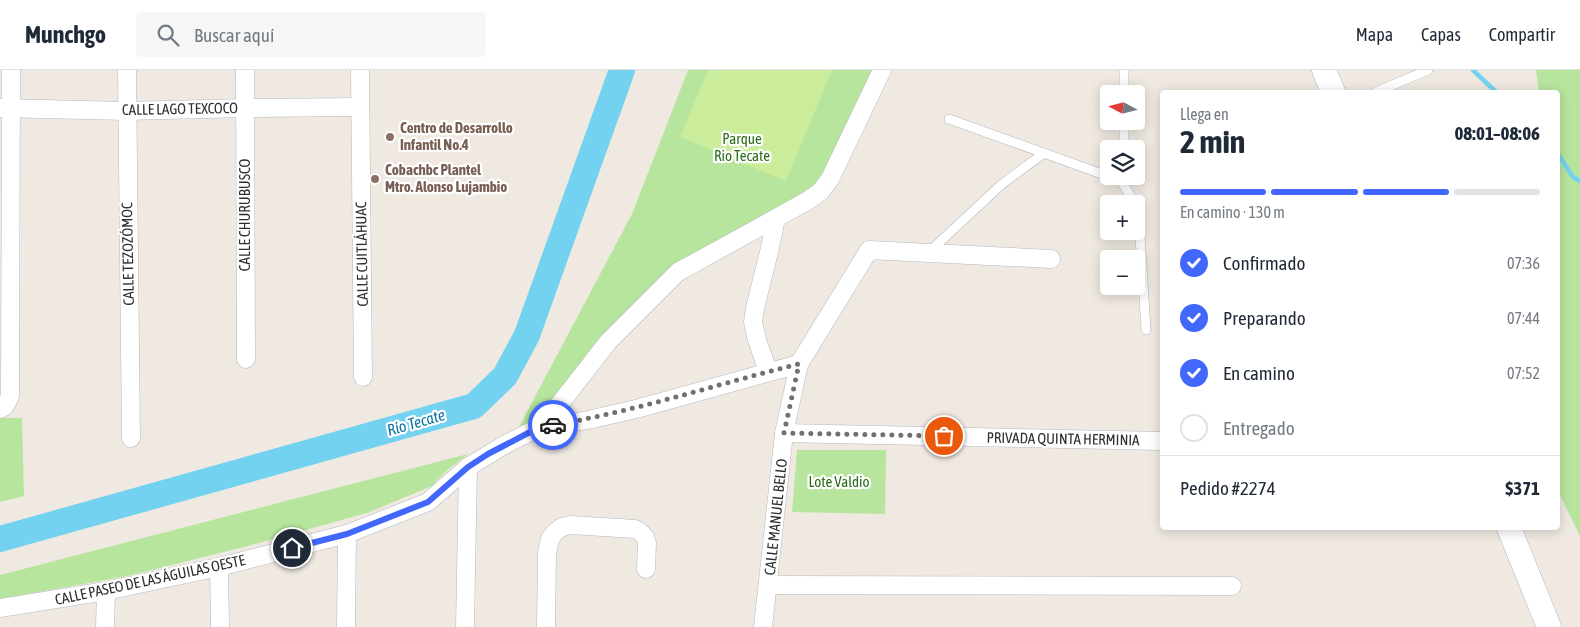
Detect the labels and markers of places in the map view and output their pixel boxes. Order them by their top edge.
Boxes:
place label: Centro de Desarrollo Infantil No.4 [400,119,513,153]
marker: Centro de Desarrollo Infantil No.4 [384,131,396,143]
place label: Cobachbc Plantel Mtro. Alonso Lujambio [385,161,507,195]
marker: Cobachbc Plantel Mtro. Alonso Lujambio [369,173,381,185]
pin [923,415,965,457]
pin [271,527,313,569]

